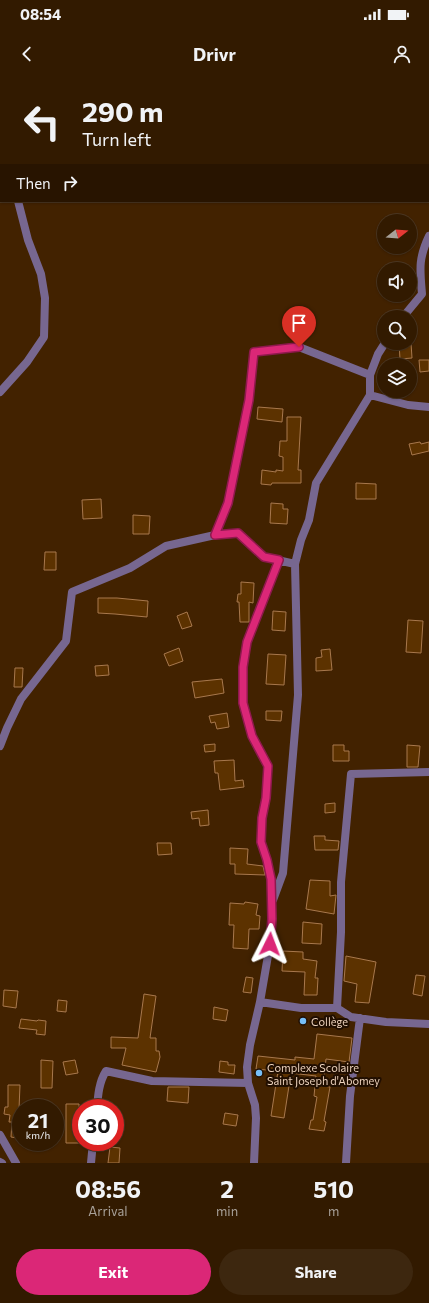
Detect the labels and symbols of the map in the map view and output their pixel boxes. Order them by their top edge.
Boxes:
north arrow [377,214,417,254]
pin [282,306,316,347]
position arrow [249,923,291,965]
place label: Collège [311,1015,348,1028]
marker: Collège [298,1016,308,1026]
place label: Complexe Scolaire Saint Joseph d'Abomey [267,1061,380,1088]
marker: Complexe Scolaire Saint Joseph d'Abomey [254,1068,264,1078]
speed limit sign: 30 [72,1099,124,1151]

